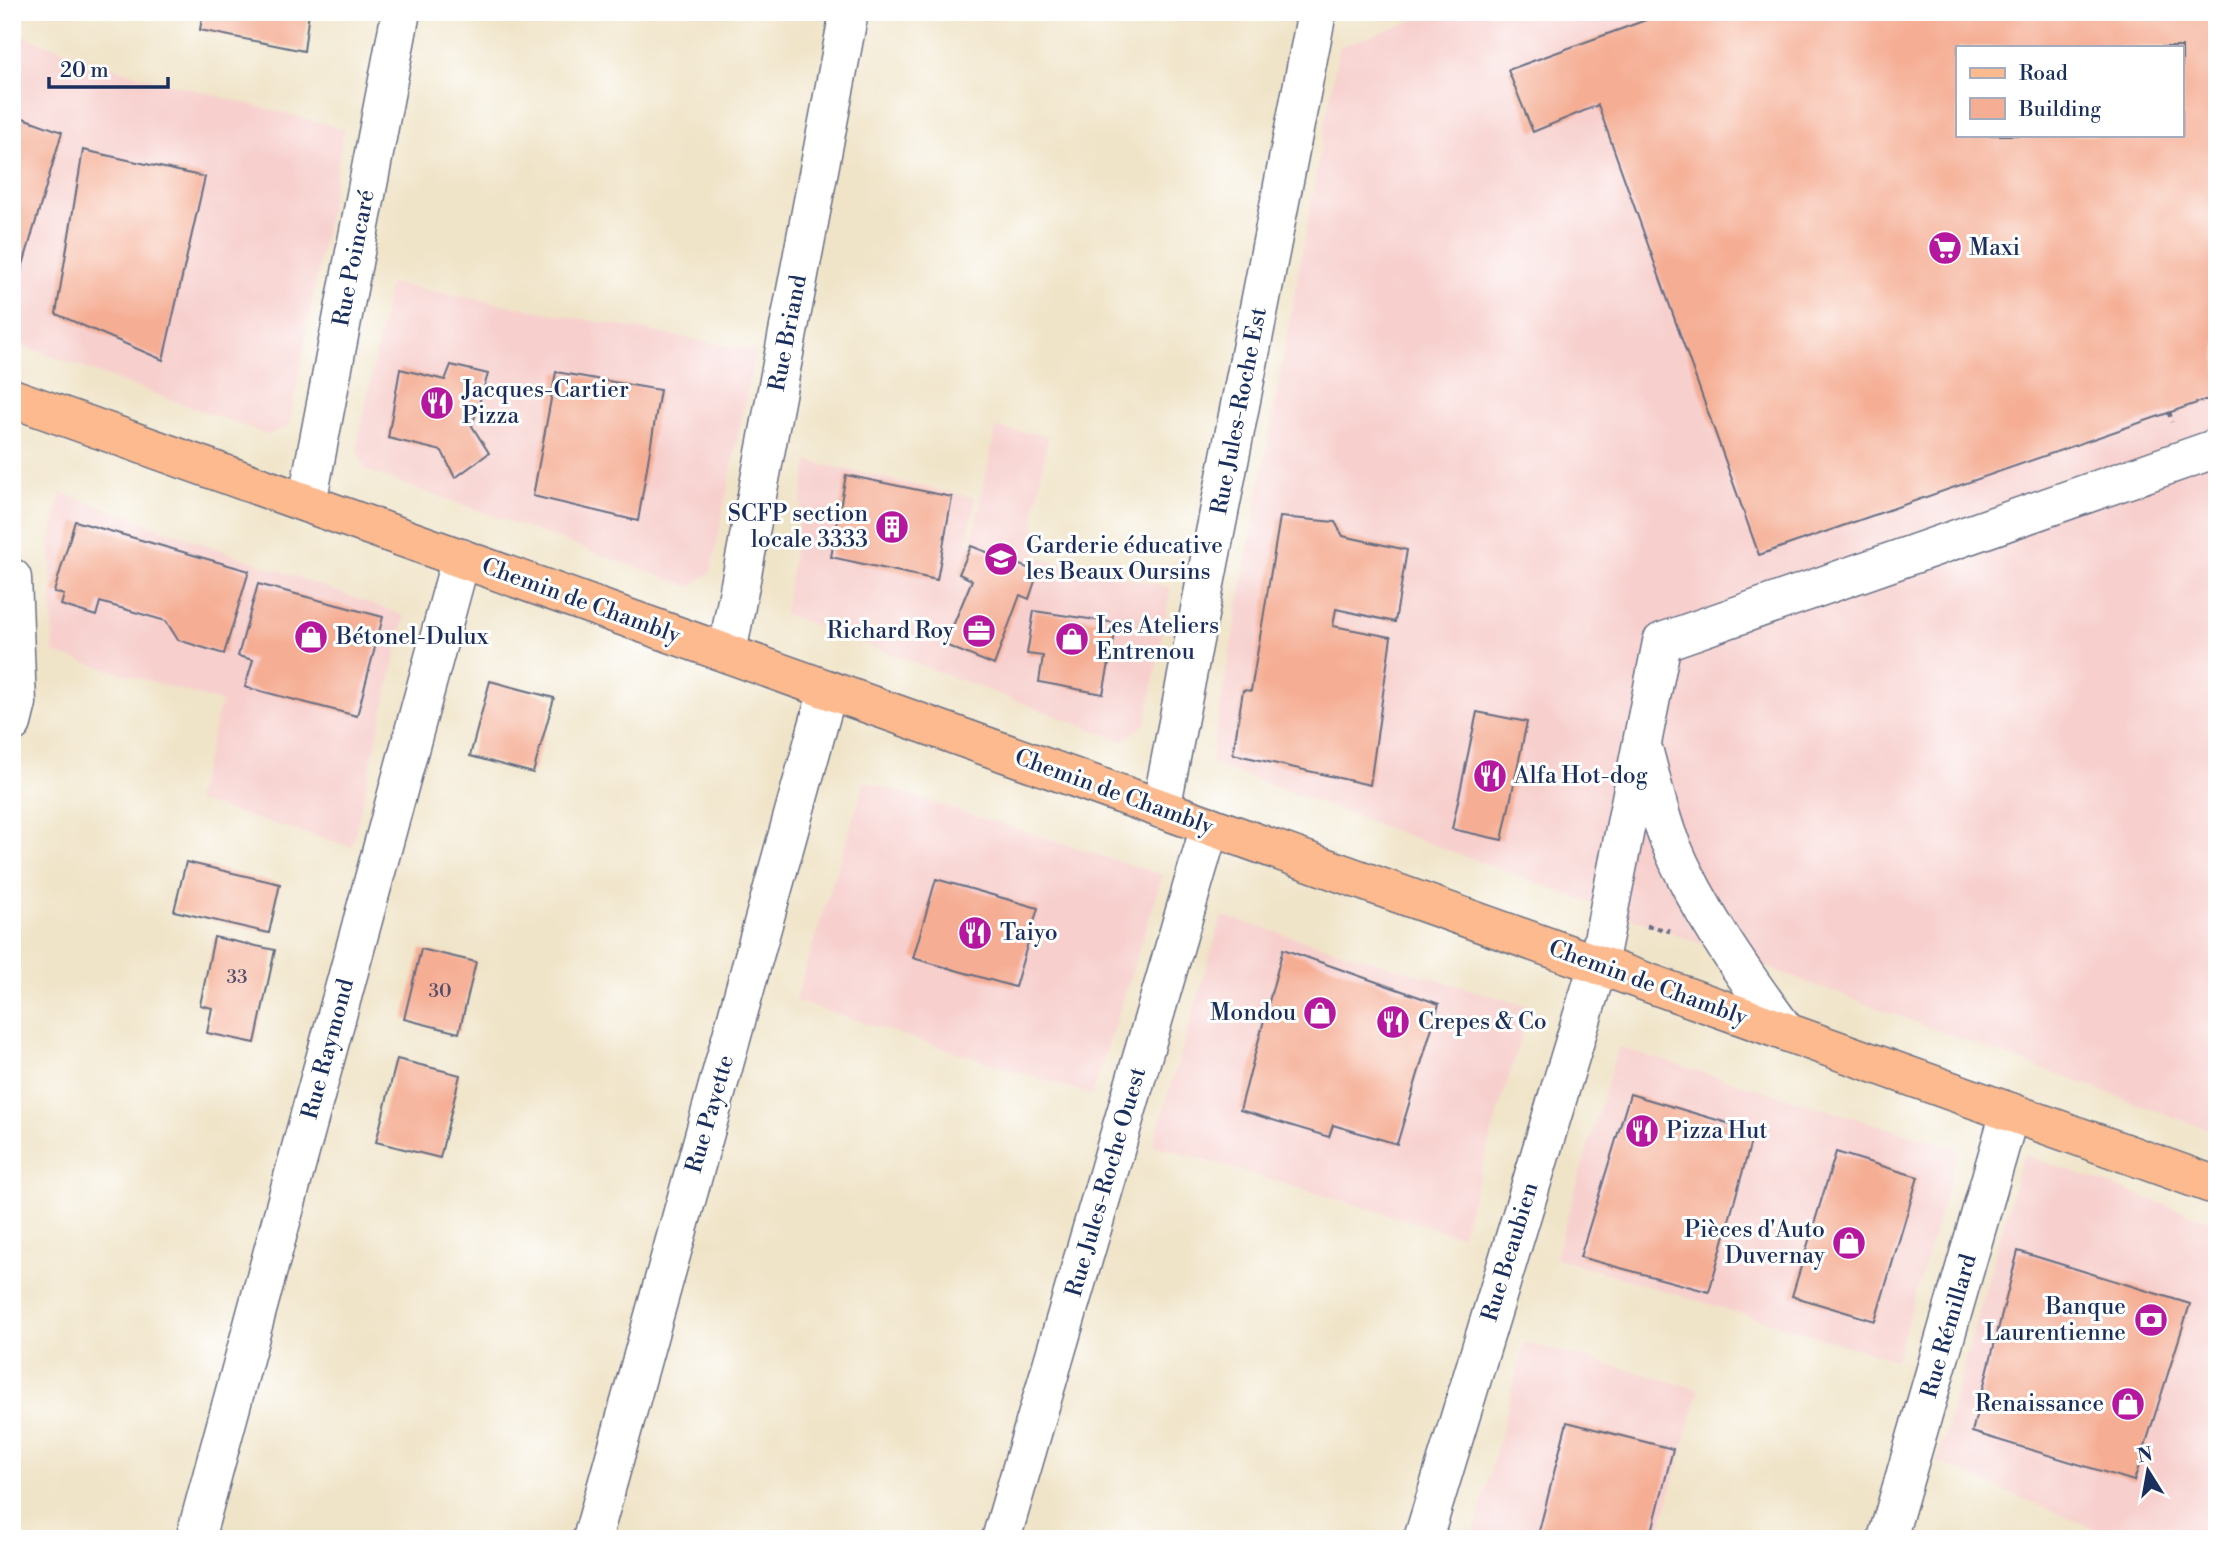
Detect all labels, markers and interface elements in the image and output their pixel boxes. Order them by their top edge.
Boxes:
scale bar [49,46,168,90]
legend [1956,46,2184,136]
text: 20 m [60,58,109,84]
text: Road [2019,61,2068,87]
text: Building [2018,97,2101,123]
street label: Rue Poincaré [327,187,381,329]
supermarket icon: Maxi [1926,229,1964,267]
place label: Maxi [1969,234,2020,262]
street label: Rue Briand [763,272,813,394]
street label: Rue Jules-Roche Est [1205,305,1273,517]
place label: Jacques-Cartier Pizza [461,376,629,430]
restaurant icon: Jacques-Cartier Pizza [418,384,456,422]
place label: SCFP section locale 3333 [728,500,868,554]
building icon: SCFP section locale 3333 [873,508,911,546]
place label: Garderie éducative les Beaux Oursins [1026,532,1223,586]
school or university icon: Garderie éducative les Beaux Oursins [982,540,1020,578]
street label: Chemin de Chambly [478,552,685,650]
office icon: Richard Roy [960,612,998,650]
place label: Les Ateliers Entrenou [1096,612,1219,666]
place label: Richard Roy [827,617,955,645]
shop icon: Bétonel-Dulux [292,618,330,656]
shop icon: Les Ateliers Entrenou [1053,620,1091,658]
place label: Bétonel-Dulux [335,623,489,651]
street label: Chemin de Chambly [1011,743,1218,841]
restaurant icon: Alfa Hot-dog [1471,757,1509,795]
place label: Alfa Hot-dog [1513,762,1648,790]
restaurant icon: Taiyo [956,914,994,952]
place label: Taiyo [1000,919,1058,947]
street label: Chemin de Chambly [1545,934,1752,1032]
house number: 33 [227,965,247,989]
street label: Rue Raymond [296,976,360,1122]
house number: 30 [428,979,452,1003]
shop icon: Mondou [1301,994,1339,1032]
place label: Mondou [1210,999,1296,1027]
restaurant icon: Crepes & Co [1374,1003,1412,1041]
place label: Crepes & Co [1418,1008,1547,1036]
street label: Rue Payette [680,1052,740,1176]
street label: Rue Jules-Roche Ouest [1060,1064,1152,1300]
restaurant icon: Pizza Hut [1623,1112,1661,1150]
place label: Pizza Hut [1666,1117,1767,1145]
street label: Rue Beaubien [1476,1179,1545,1325]
place label: Pièces d'Auto Duvernay [1684,1216,1826,1270]
shop icon: Pièces d'Auto Duvernay [1830,1224,1868,1262]
street label: Rue Rémillard [1915,1251,1983,1401]
place label: Banque Laurentienne [1985,1293,2126,1347]
bank icon: Banque Laurentienne [2132,1301,2170,1339]
shop icon: Renaissance [2109,1385,2147,1423]
place label: Renaissance [1975,1390,2104,1418]
north arrow [2114,1436,2184,1506]
text: N [2135,1442,2155,1469]

